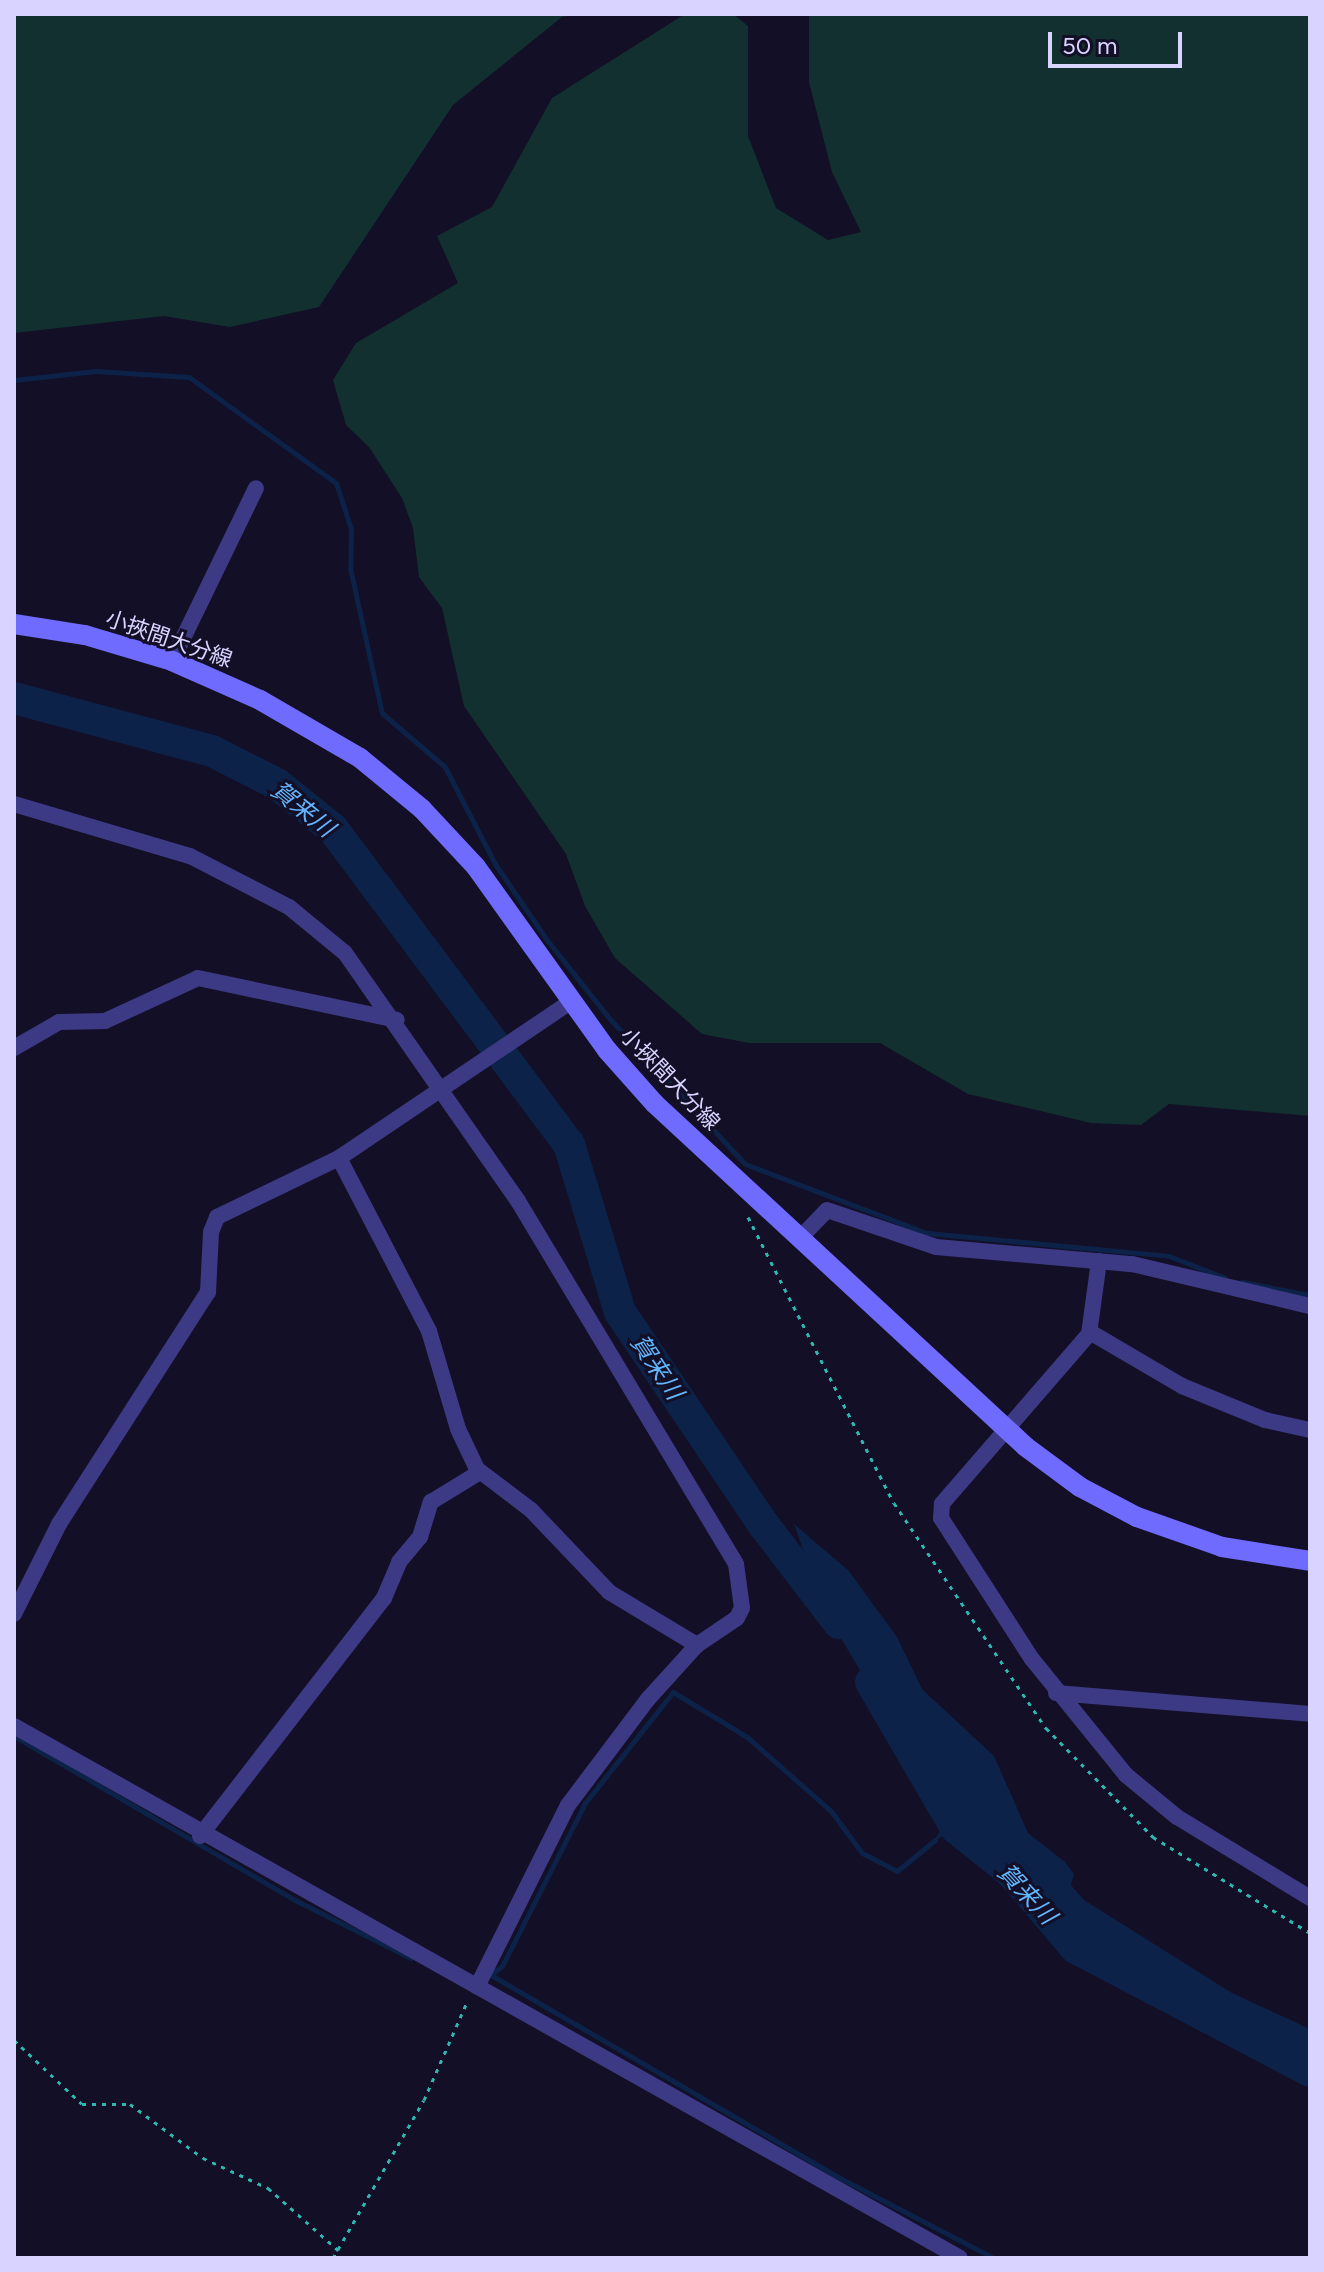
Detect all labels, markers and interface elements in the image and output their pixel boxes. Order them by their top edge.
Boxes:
scale bar [1052,16,1186,66]
text: 50 m [1062,31,1118,60]
street label: 小挾間大分線 [102,605,236,673]
water label: 賀来川 [266,775,340,843]
street label: 小挾間大分線 [615,1022,725,1136]
water label: 賀来川 [625,1329,689,1405]
water label: 賀来川 [992,1858,1062,1930]

